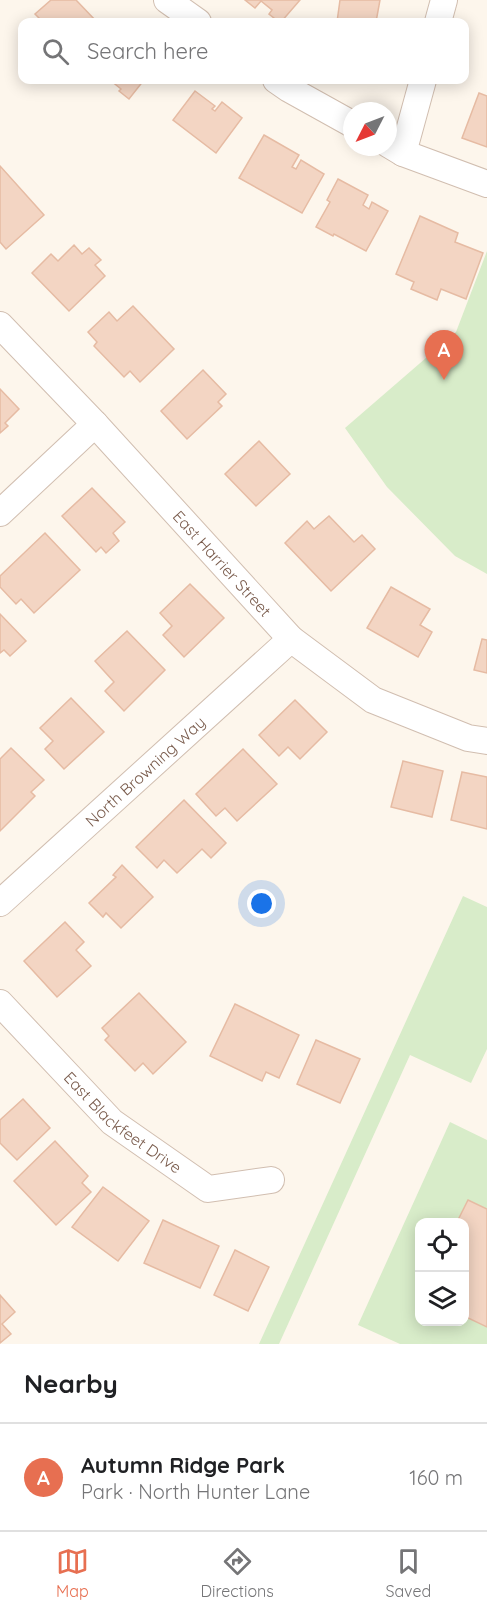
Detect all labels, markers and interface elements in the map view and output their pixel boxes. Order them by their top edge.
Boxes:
search box [18,18,469,84]
icon: search [39,35,72,68]
text: Search here [87,37,208,65]
north arrow [343,102,397,156]
pin: A [424,330,464,380]
street label: East Harrier Street [169,506,276,621]
street label: North Browning Way [81,712,209,831]
your location [247,889,276,918]
street label: East Blackfeet Drive [60,1067,186,1178]
map controls [415,1218,469,1326]
button: locate [415,1218,469,1272]
button: layers [415,1272,469,1326]
text: Nearby [24,1367,118,1400]
text: Autumn Ridge Park [81,1451,285,1479]
text: A [37,1465,50,1490]
text: 160 m [409,1465,463,1490]
text: Park · North Hunter Lane [81,1479,310,1504]
tab: Map [56,1545,89,1601]
tab: Directions [201,1545,274,1601]
tab: Saved [386,1545,431,1601]

